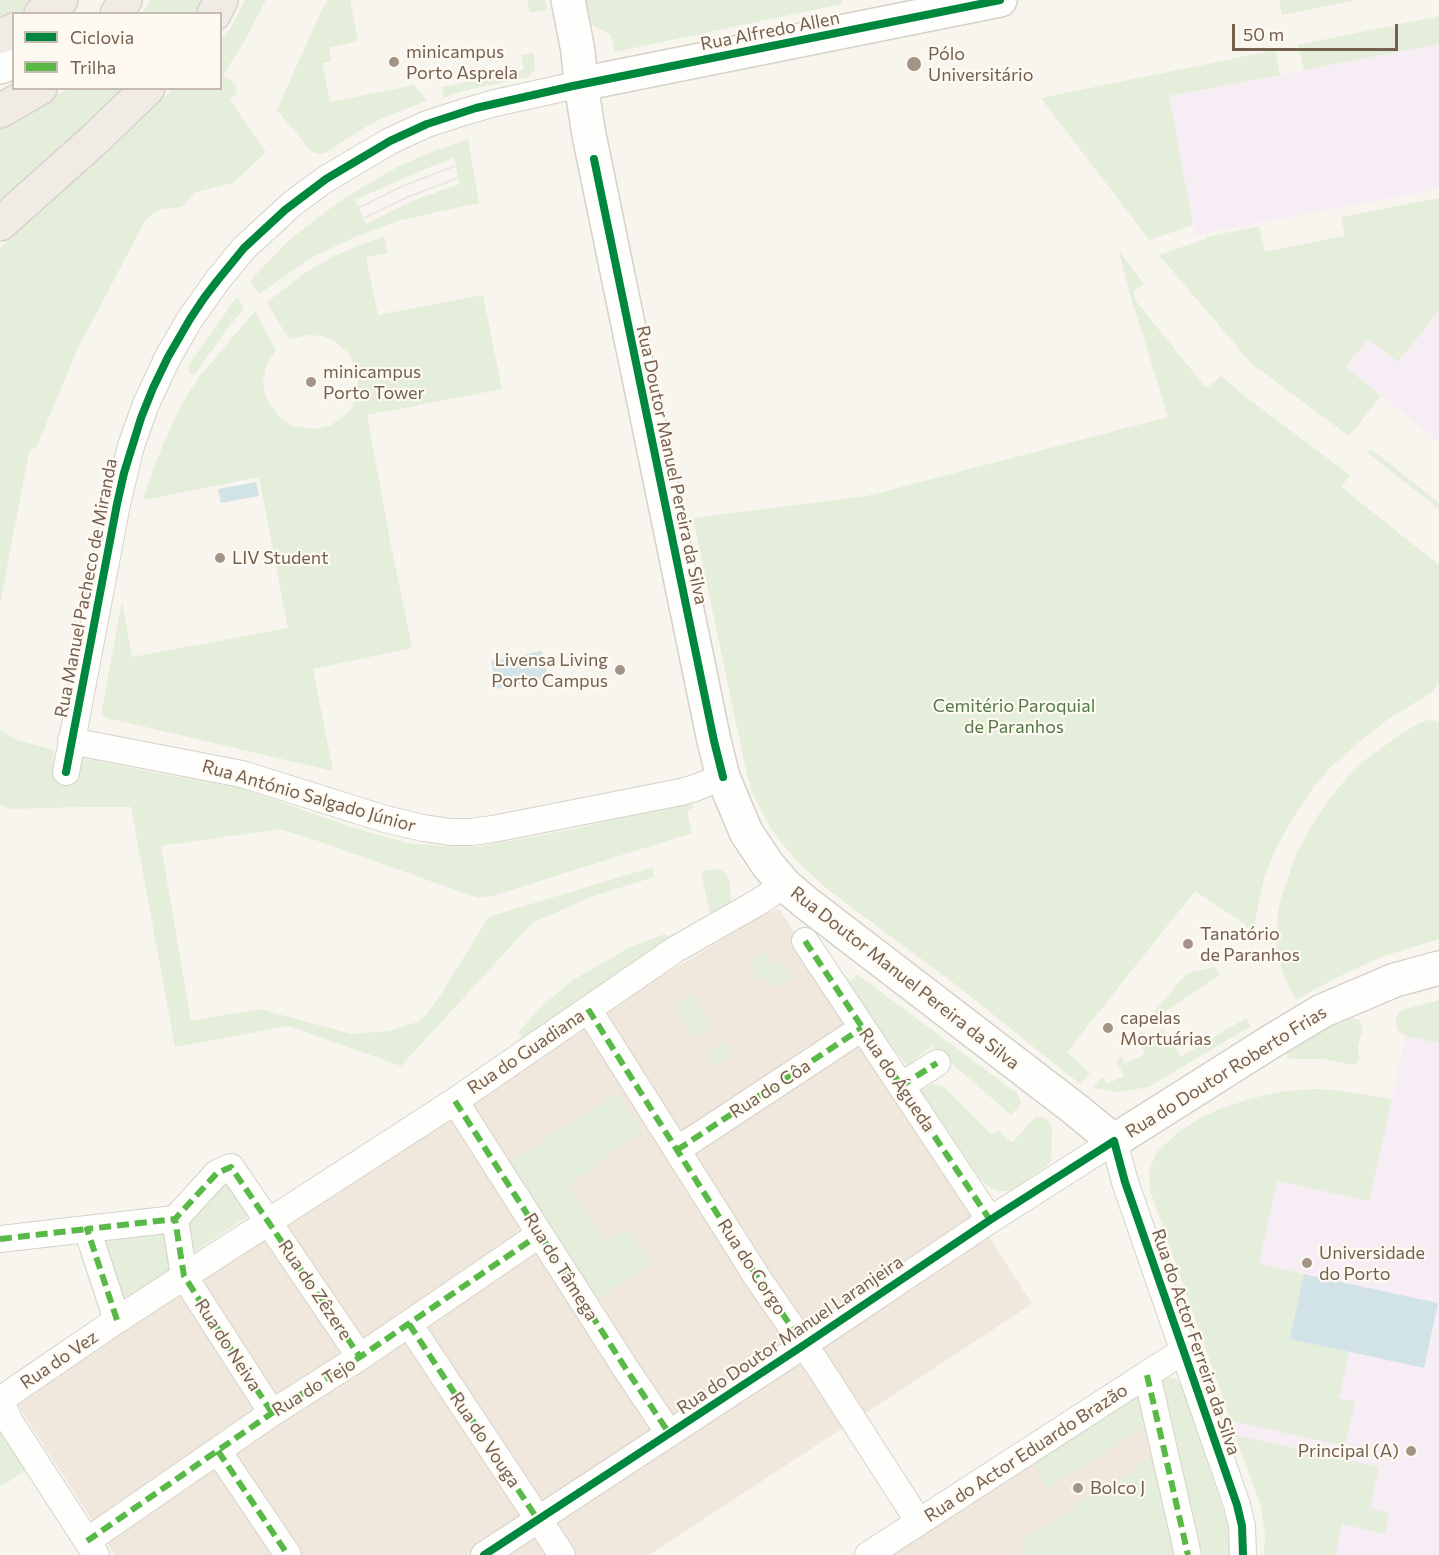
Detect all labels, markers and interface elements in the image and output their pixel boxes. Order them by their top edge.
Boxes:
street label: Rua Alfredo Allen [699,7,841,55]
legend [12,12,222,90]
scale bar [1235,12,1402,50]
text: 50 m [1243,23,1284,45]
text: Ciclovia [70,26,134,48]
place label: minicampus Porto Asprela [406,41,518,84]
place label: Pólo Universitário [928,43,1033,86]
marker: minicampus Porto Asprela [387,55,401,69]
marker: Pólo Universitário [905,55,923,73]
text: Trilha [70,56,116,78]
street label: Rua Doutor Manuel Pereira da Silva [632,323,712,607]
place label: minicampus Porto Tower [323,361,425,404]
marker: minicampus Porto Tower [304,375,318,389]
street label: Rua Manuel Pacheco de Miranda [50,457,122,719]
place label: LIV Student [232,547,329,569]
marker: LIV Student [213,551,227,565]
place label: Livensa Living Porto Campus [491,649,608,692]
marker: Livensa Living Porto Campus [613,663,627,677]
park label: Cemitério Paroquial de Paranhos [933,695,1095,738]
street label: Rua António Salgado Júnior [200,755,418,837]
street label: Rua Doutor Manuel Pereira da Silva [786,882,1024,1074]
place label: Tanatório de Paranhos [1200,923,1300,966]
marker: Tanatório de Paranhos [1181,937,1195,951]
street label: Rua do Doutor Roberto Frias [1122,1001,1330,1143]
street label: Rua do Guadiana [463,1005,589,1099]
place label: capelas Mortuárias [1120,1007,1211,1050]
marker: capelas Mortuárias [1101,1021,1115,1035]
street label: Rua do Águeda [854,1024,940,1136]
street label: Rua do Côa [726,1055,814,1123]
street label: Rua do Tâmega [519,1209,603,1325]
street label: Rua do Corgo [713,1215,791,1319]
street label: Rua do Actor Ferreira da Silva [1147,1226,1245,1458]
street label: Rua do Zêzere [274,1236,356,1344]
place label: Universidade do Porto [1319,1242,1425,1284]
street label: Rua do Doutor Manuel Laranjeira [673,1251,907,1419]
marker: Universidade do Porto [1300,1256,1314,1270]
street label: Rua do Neiva [190,1295,266,1395]
street label: Rua do Vez [16,1326,102,1394]
street label: Rua do Tejo [268,1353,360,1421]
street label: Rua do Actor Eduardo Brazão [920,1379,1132,1527]
street label: Rua do Vouga [445,1388,525,1492]
place label: Principal (A) [1298,1440,1399,1462]
marker: Principal (A) [1404,1444,1418,1458]
place label: Bolco J [1090,1477,1145,1499]
marker: Bolco J [1071,1481,1085,1495]

